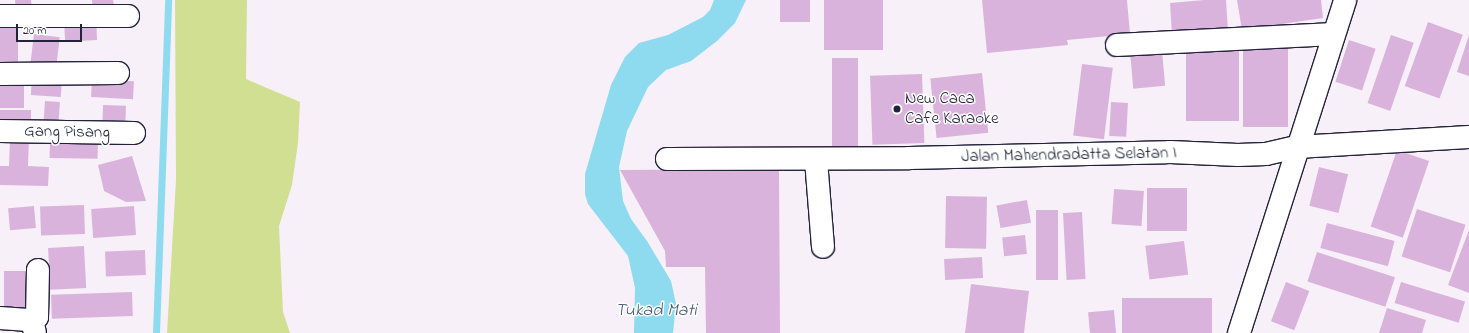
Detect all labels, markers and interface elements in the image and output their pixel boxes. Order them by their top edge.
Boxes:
scale bar [18,16,84,42]
text: 20 m [23,22,46,40]
place label: New Caca Cafe Karaoke [905,89,999,129]
marker: New Caca Cafe Karaoke [892,104,902,114]
street label: Gang Pisang [24,121,110,143]
street label: Jalan Mahendradatta Selatan I [961,143,1177,167]
water label: Tukad Mati [615,300,697,322]

